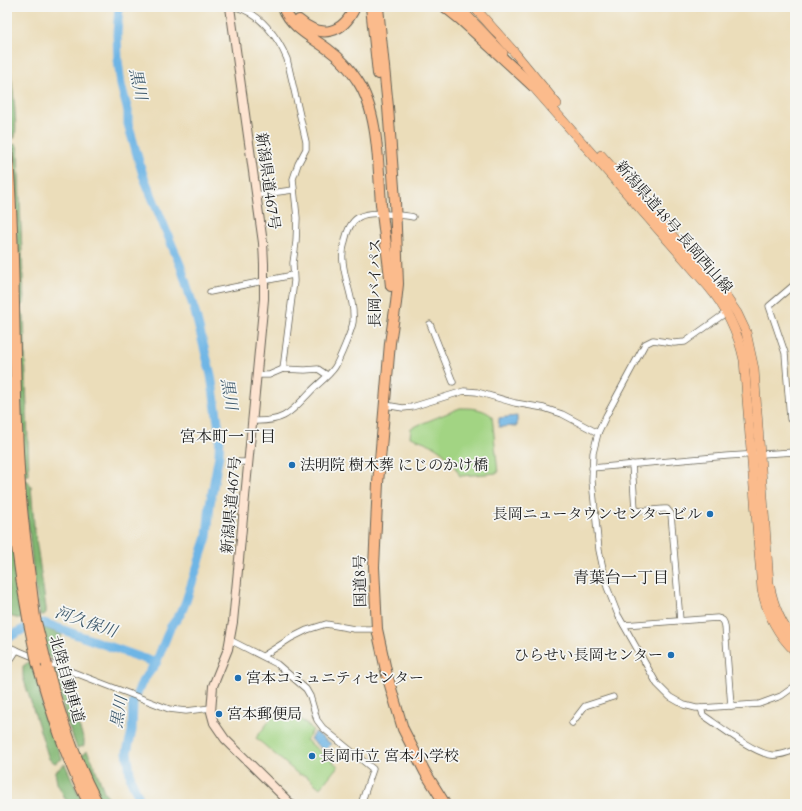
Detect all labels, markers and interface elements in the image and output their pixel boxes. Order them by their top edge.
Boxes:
water label: 黒川 [124,66,153,104]
street label: 新潟県道467号 [251,131,285,231]
street label: 新潟県道48号 長岡西山線 [611,157,737,297]
street label: 長岡バイパス [365,238,385,328]
water label: 黒川 [216,376,243,413]
district label: 宮本町一丁目 [180,426,276,448]
street label: 新潟県道467号 [217,455,245,555]
place label: 法明院 樹木葬 にじのかけ橋 [300,455,488,475]
marker: 法明院 樹木葬 にじのかけ橋 [287,460,297,470]
place label: 長岡ニュータウンセンタービル [493,504,702,524]
marker: 長岡ニュータウンセンタービル [705,509,715,519]
street label: 国道8号 [350,554,370,608]
district label: 青葉台一丁目 [573,567,669,589]
water label: 河久保川 [52,601,122,643]
street label: 北陸自動車道 [45,633,89,725]
place label: ひらせい長岡センター [514,645,663,665]
marker: ひらせい長岡センター [666,650,676,660]
place label: 宮本コミュニティセンター [246,668,424,688]
marker: 宮本コミュニティセンター [233,673,243,683]
water label: 黒川 [105,692,133,730]
place label: 宮本郵便局 [227,704,302,724]
marker: 宮本郵便局 [214,709,224,719]
place label: 長岡市立 宮本小学校 [320,746,459,766]
marker: 長岡市立 宮本小学校 [307,751,317,761]

